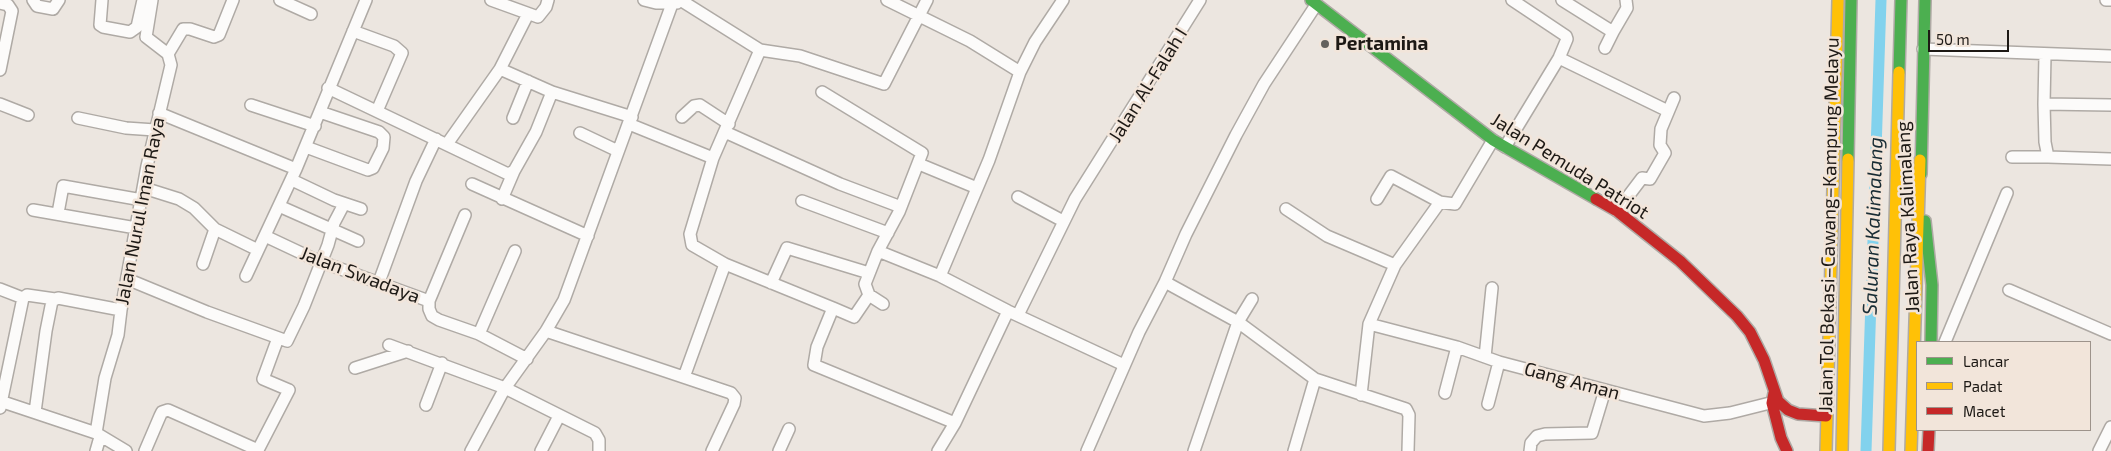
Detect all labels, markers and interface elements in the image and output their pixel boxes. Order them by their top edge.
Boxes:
scale bar [1931,20,2012,52]
street label: Jalan Al-Falah I [1104,24,1192,146]
text: 50 m [1936,30,1970,48]
place label: Pertamina [1335,33,1428,55]
street label: Jalan Tol Bekasi–Cawang–Kampung Melayu [1814,37,1844,413]
marker: Pertamina [1319,38,1331,50]
street label: Jalan Pemuda Patriot [1487,108,1653,224]
street label: Jalan Nurul Iman Raya [111,115,169,307]
street label: Jalan Raya Kalimalang [1892,121,1924,313]
water label: Saluran Kalimalang [1858,137,1888,315]
street label: Jalan Swadaya [297,242,423,308]
legend [1916,341,2091,431]
text: Lancar [1963,352,2009,370]
street label: Gang Aman [1522,357,1622,405]
text: Padat [1963,377,2003,395]
text: Macet [1963,402,2005,420]

